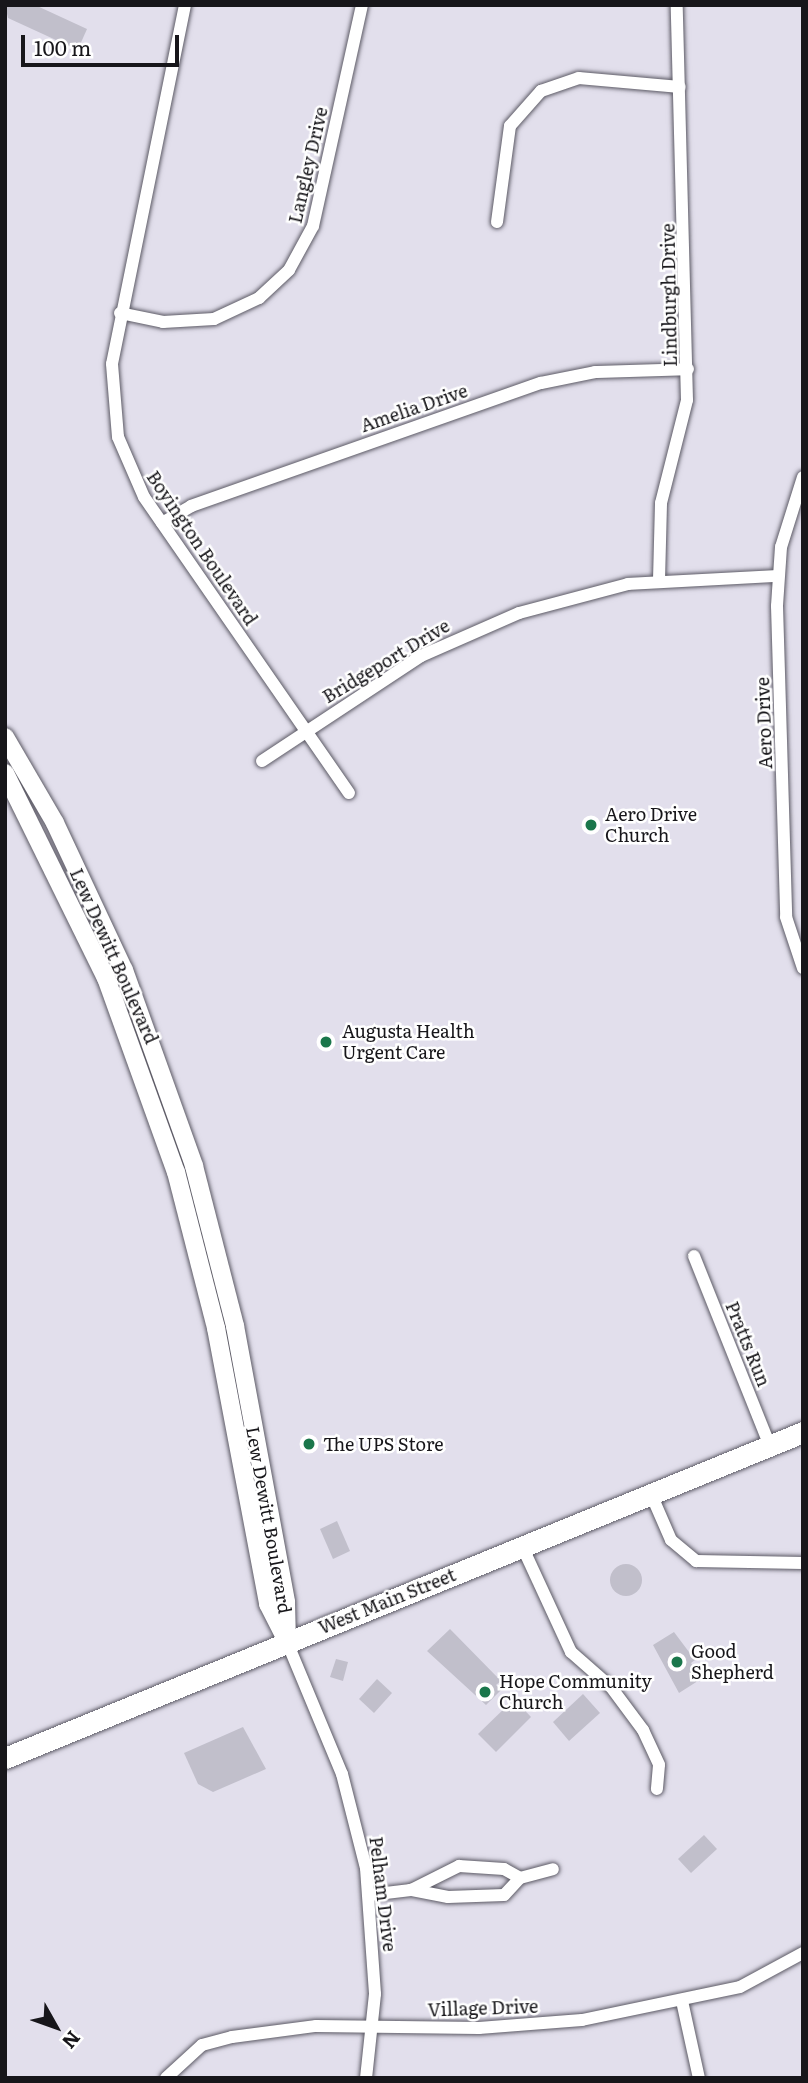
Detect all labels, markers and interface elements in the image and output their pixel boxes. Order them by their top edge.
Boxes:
scale bar [24,21,182,65]
text: 100 m [34,31,91,62]
street label: Langley Drive [284,105,332,225]
street label: Lindburgh Drive [657,223,681,367]
street label: Amelia Drive [358,380,470,436]
street label: Boyington Boulevard [142,467,262,629]
street label: Bridgeport Drive [319,615,453,707]
street label: Aero Drive [752,677,776,769]
place label: Aero Drive Church [605,804,697,846]
marker: Aero Drive Church [583,817,599,833]
street label: Lew Dewitt Boulevard [66,865,162,1047]
place label: Augusta Health Urgent Care [342,1021,475,1064]
marker: Augusta Health Urgent Care [316,1032,336,1052]
street label: Pratts Run [721,1298,775,1390]
street label: Lew Dewitt Boulevard [242,1425,296,1615]
place label: The UPS Store [323,1433,444,1455]
marker: The UPS Store [301,1436,317,1452]
street label: West Main Street [315,1564,459,1638]
place label: Good Shepherd [691,1641,774,1684]
marker: Good Shepherd [669,1654,685,1670]
place label: Hope Community Church [499,1671,652,1714]
marker: Hope Community Church [477,1684,493,1700]
street label: Pelham Drive [365,1835,401,1953]
north arrow [21,1992,91,2062]
street label: Village Drive [427,1995,539,2021]
text: N [56,2025,88,2056]

